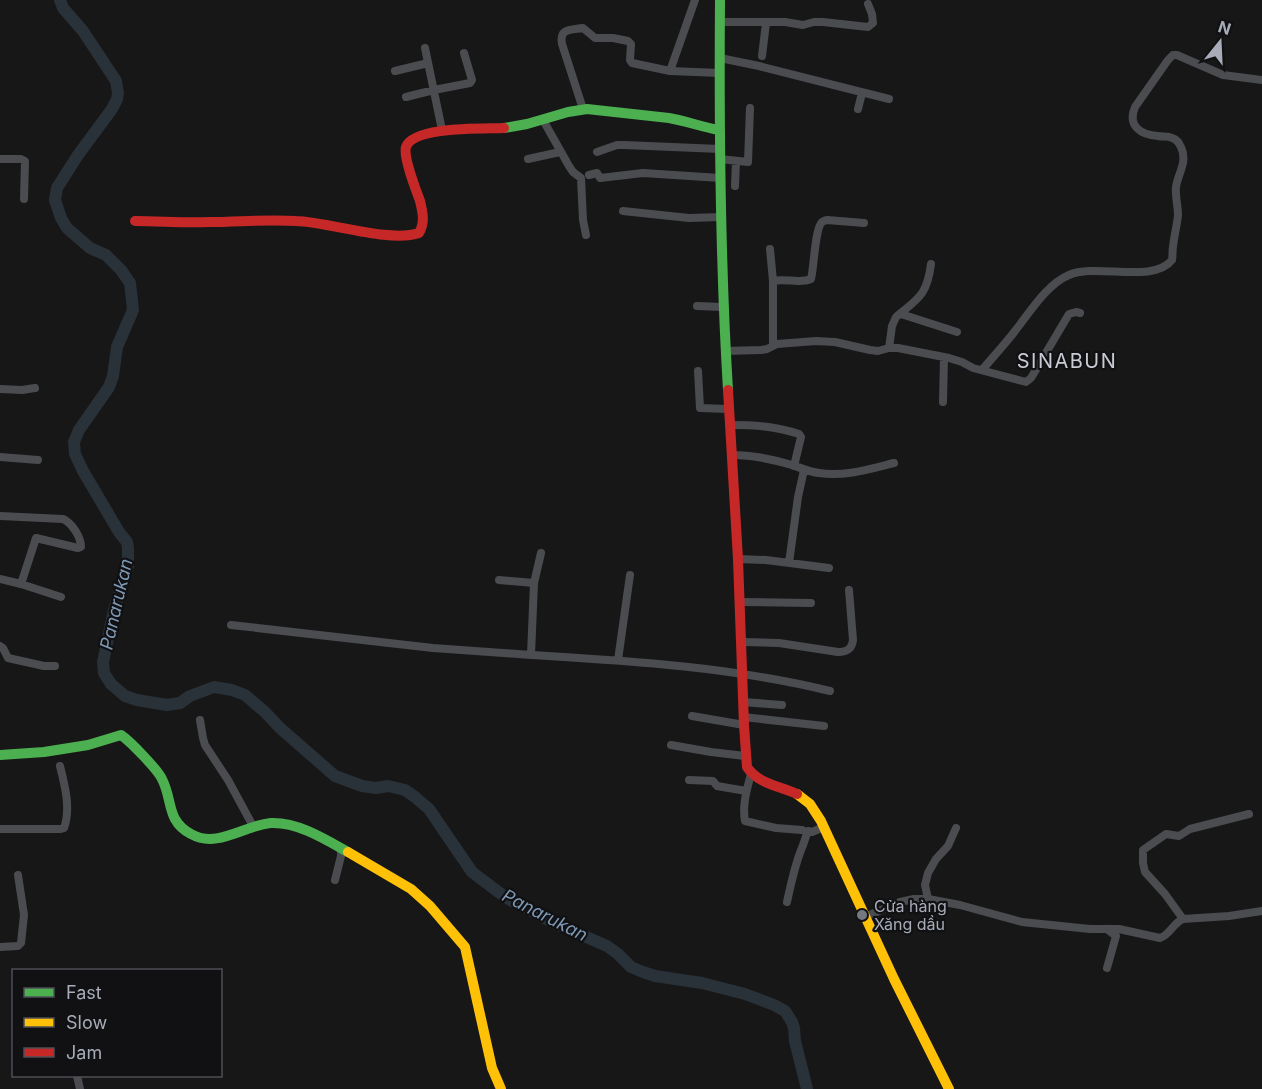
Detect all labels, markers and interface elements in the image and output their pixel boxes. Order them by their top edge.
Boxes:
north arrow [1190,12,1250,72]
text: N [1216,16,1234,39]
district label: SINABUN [1017,349,1117,373]
water label: Panarukan [95,556,137,652]
water label: Panarukan [499,885,591,945]
place label: Cửa hàng Xăng dầu [874,896,947,934]
marker: Cửa hàng Xăng dầu [855,908,869,922]
legend [12,969,222,1077]
text: Fast [66,982,102,1003]
text: Slow [66,1012,107,1033]
text: Jam [66,1042,102,1063]

